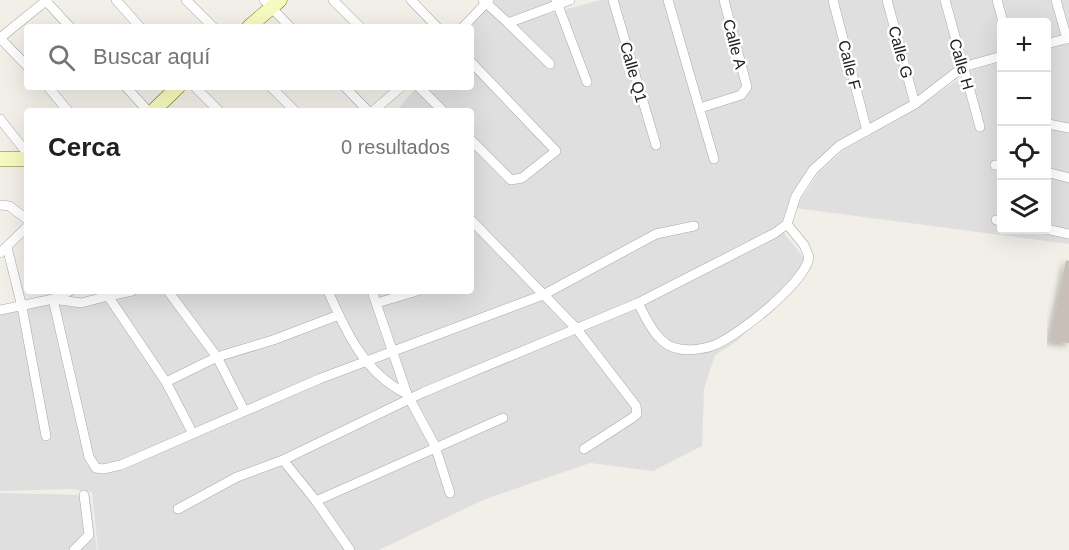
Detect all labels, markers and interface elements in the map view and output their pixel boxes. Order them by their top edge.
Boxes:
street label: Calle A [720,17,749,71]
map controls [997,18,1051,234]
button: + [997,18,1051,72]
search box [24,24,474,90]
street label: Calle G [885,24,916,80]
street label: Calle H [946,37,977,92]
street label: Calle F [835,38,864,92]
street label: Calle Q1 [617,40,650,104]
icon: search [45,41,78,74]
text: Buscar aquí [93,44,210,69]
button: − [997,72,1051,126]
button: locate [997,126,1051,180]
text: Cerca [48,132,120,162]
text: 0 resultados [341,136,450,158]
button: layers [997,180,1051,234]

